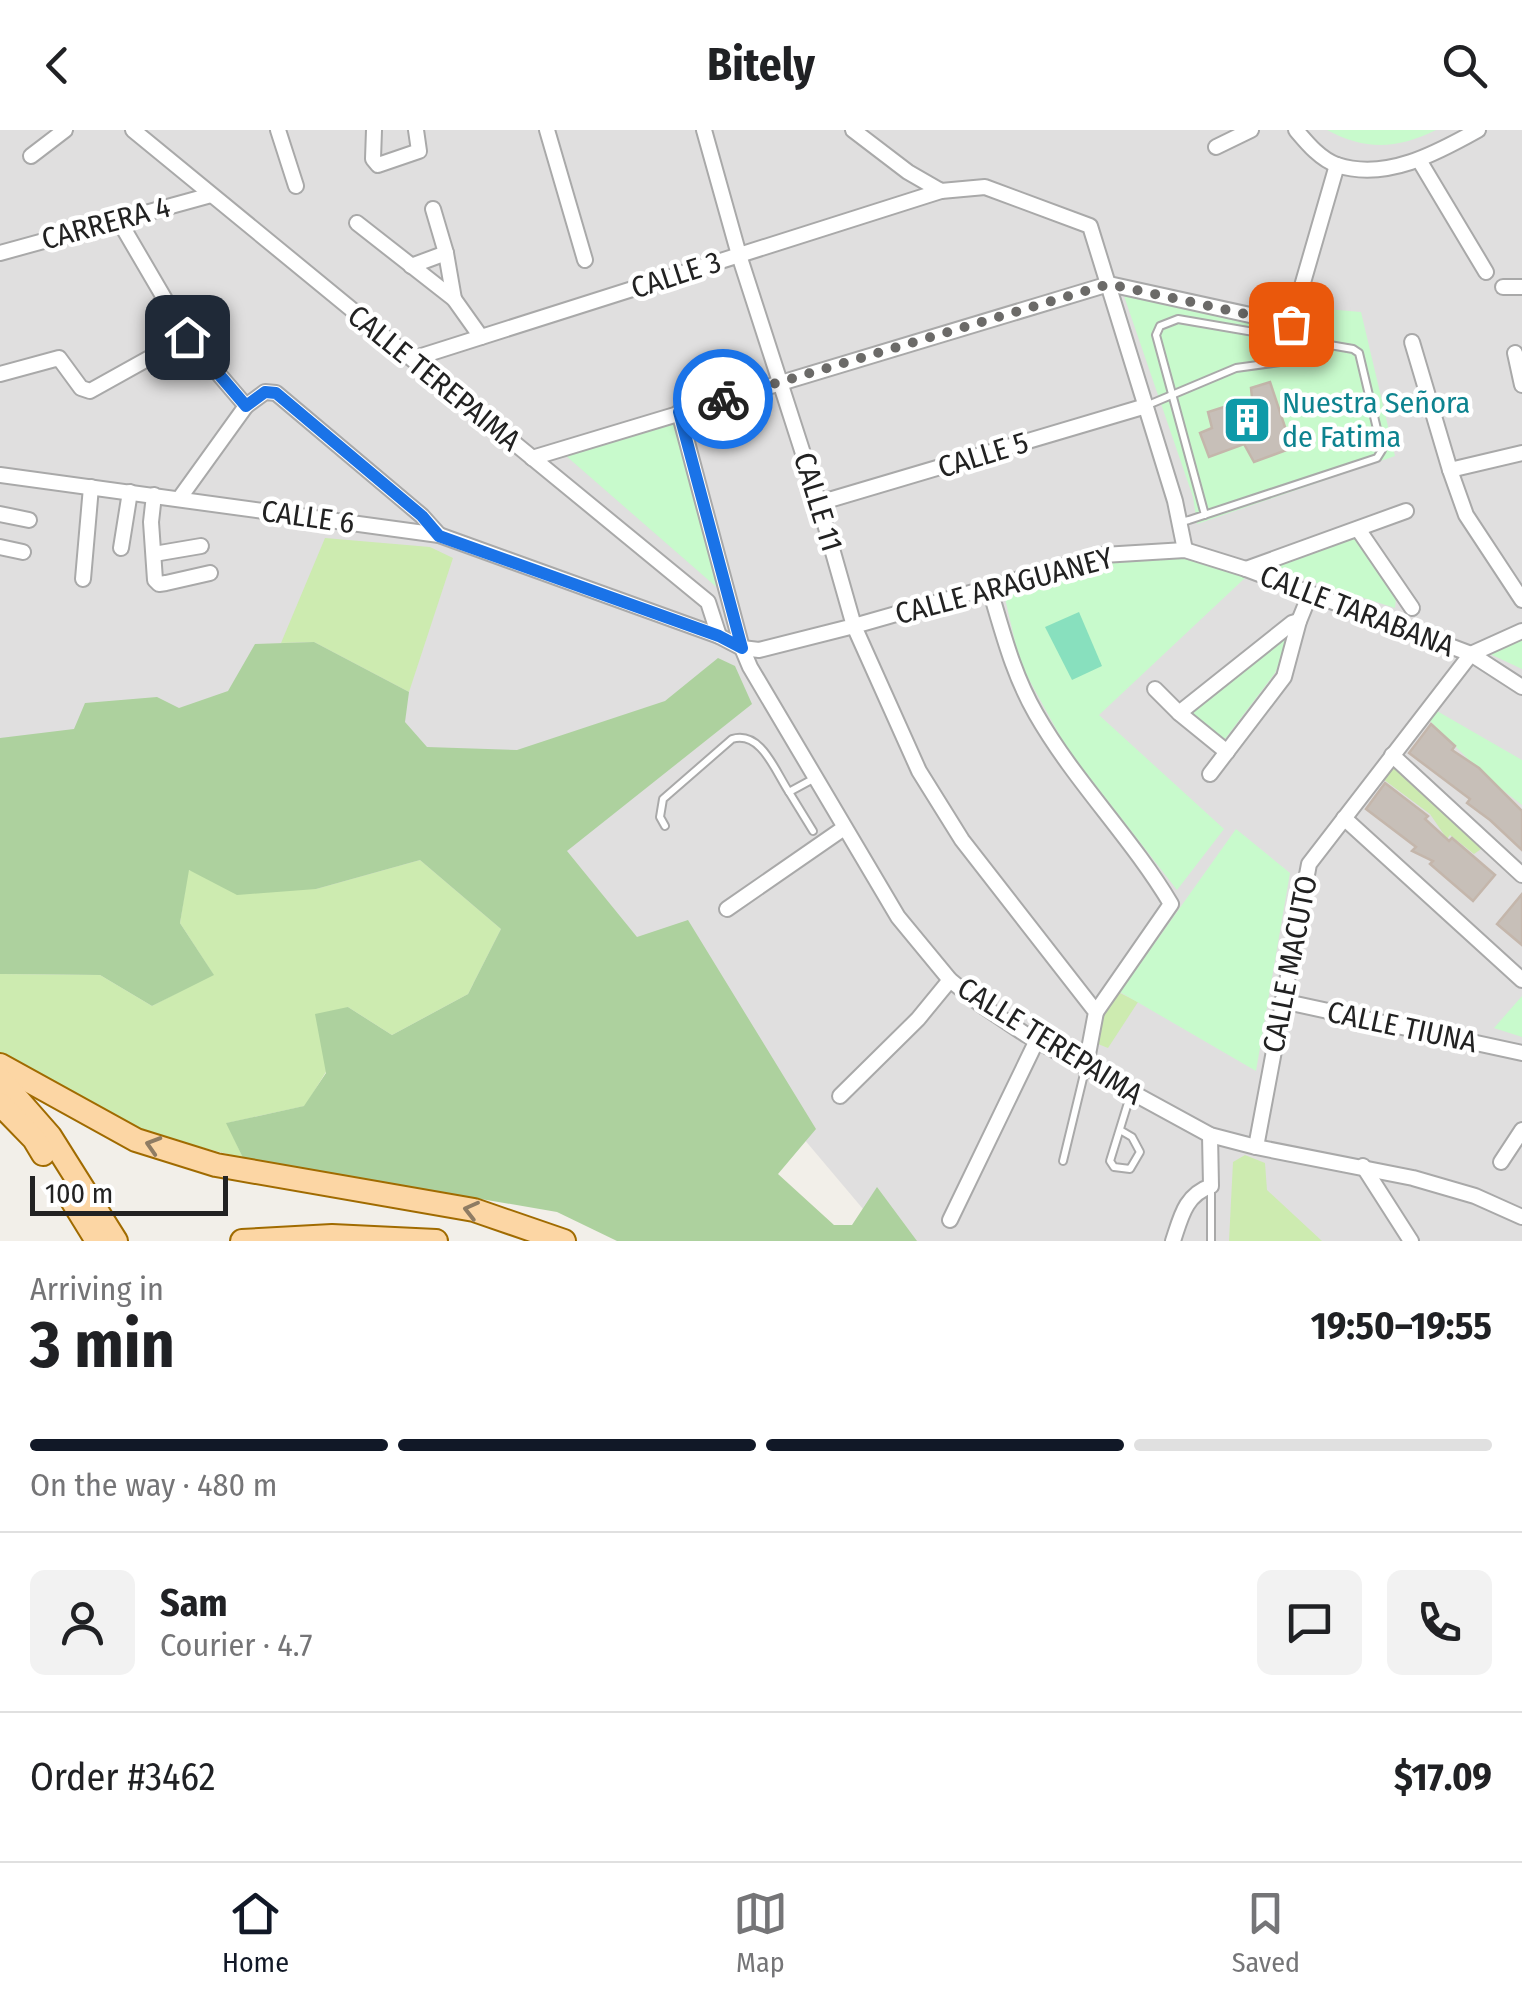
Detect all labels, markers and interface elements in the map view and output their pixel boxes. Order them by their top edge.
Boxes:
icon: back [30,38,85,93]
text: Bitely [707,38,815,92]
icon: search [1437,38,1492,93]
street label: CARRERA 4 [38,189,174,257]
street label: CALLE 3 [627,244,725,306]
pin [1249,282,1334,367]
pin [145,295,230,380]
street label: CALLE TEREPAIMA [340,297,528,459]
icon: bag [1264,297,1319,352]
icon: home [160,310,215,365]
courier [673,349,773,449]
icon: bike [696,372,751,427]
place label: Nuestra Señora de Fatima [1282,385,1470,455]
building icon: Nuestra Señora de Fatima [1221,394,1273,446]
street label: CALLE 5 [934,424,1032,486]
street label: CALLE 11 [786,448,850,556]
street label: CALLE 6 [259,493,357,541]
street label: CALLE ARAGUANEY [891,540,1117,632]
street label: CALLE TARABANA [1255,557,1459,665]
street label: CALLE MACUTO [1255,872,1325,1056]
street label: CALLE TEREPAIMA [951,970,1150,1112]
street label: CALLE TIUNA [1324,994,1480,1060]
one-way arrow [146,1137,163,1157]
scale bar [30,1171,228,1216]
text: 100 m [45,1177,113,1210]
one-way arrow [463,1201,480,1222]
text: Arriving in [30,1270,164,1308]
text: 19:50–19:55 [1311,1303,1492,1349]
text: 3 min [30,1306,175,1384]
text: On the way · 480 m [30,1466,277,1504]
button: person [30,1570,135,1675]
button: chat [1257,1570,1362,1675]
button: phone [1387,1570,1492,1675]
text: Sam [160,1580,228,1626]
text: Courier · 4.7 [160,1626,312,1664]
text: Order #3462 [30,1754,216,1800]
text: $17.09 [1394,1754,1492,1800]
tab: Home [222,1886,289,1979]
tab: Map [733,1886,788,1979]
tab: Saved [1232,1886,1300,1979]

